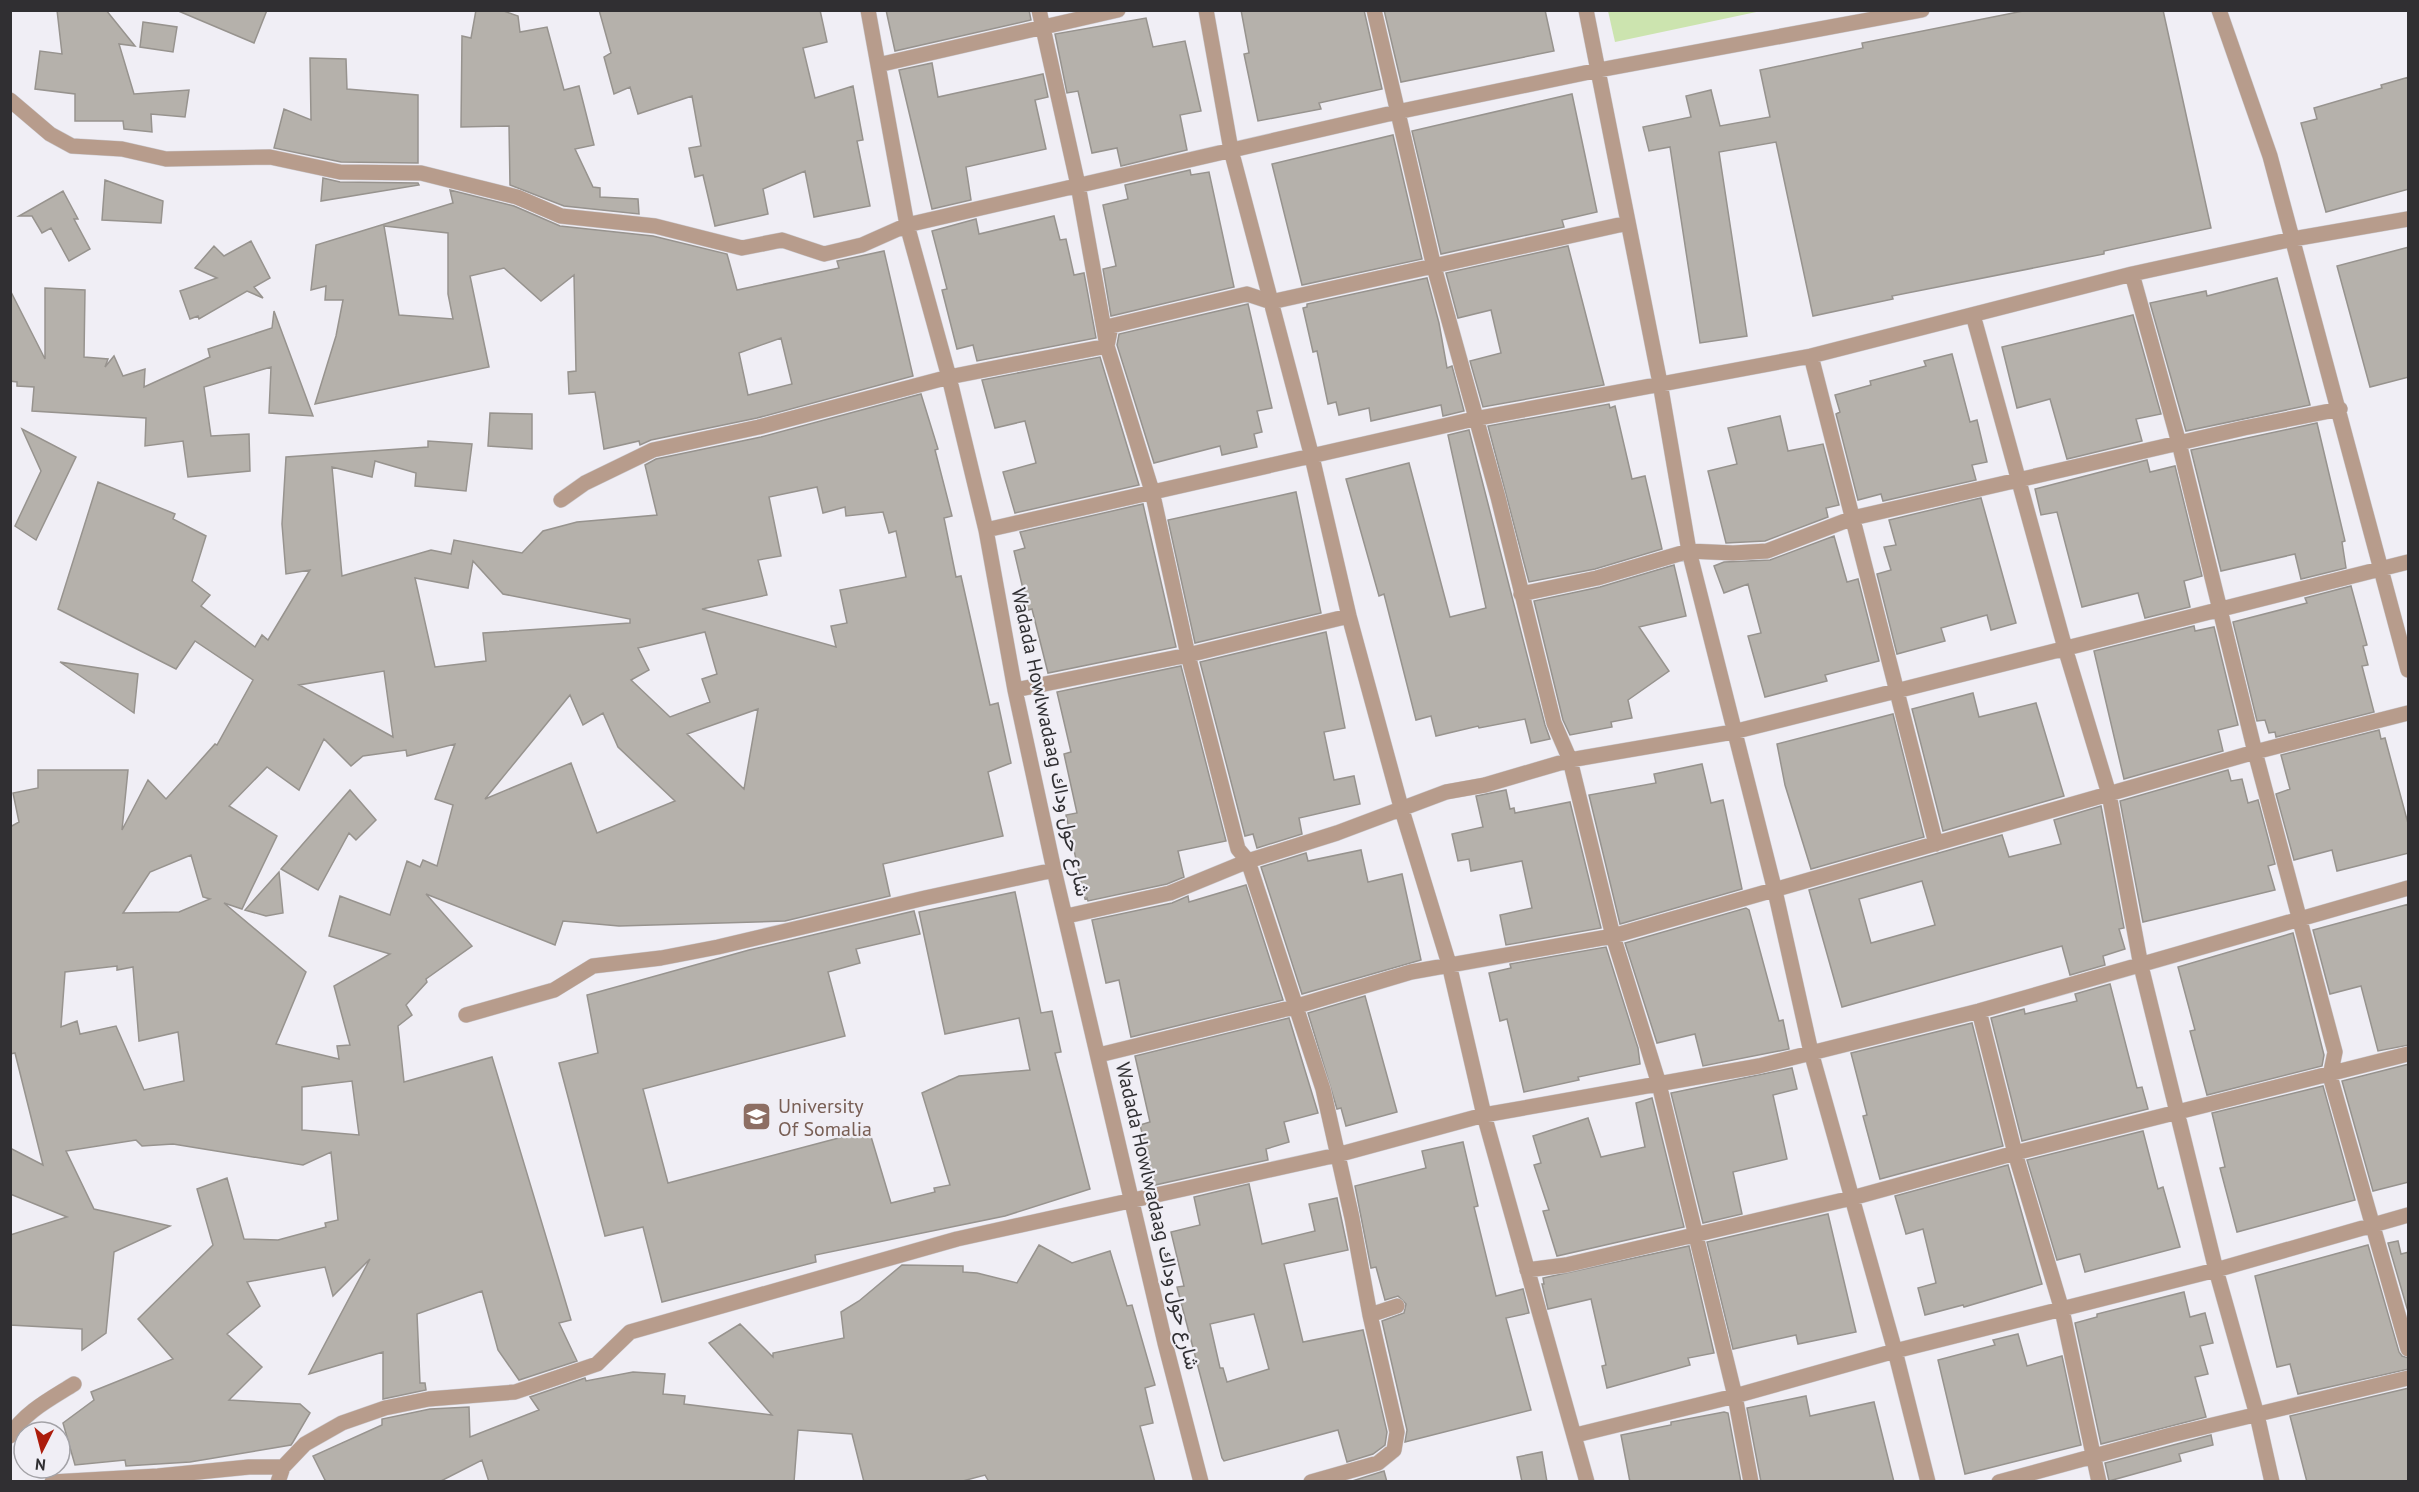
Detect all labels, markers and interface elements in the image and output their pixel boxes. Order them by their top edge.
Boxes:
street label: Wadada Howlwadaag شارع حول وداك [1005,585,1096,899]
street label: Wadada Howlwadaag شارع حول وداك [1109,1060,1206,1373]
place label: University Of Somalia [778,1093,872,1142]
school or university icon: University Of Somalia [741,1101,773,1133]
north arrow [12,1420,72,1480]
text: N [34,1454,47,1475]

